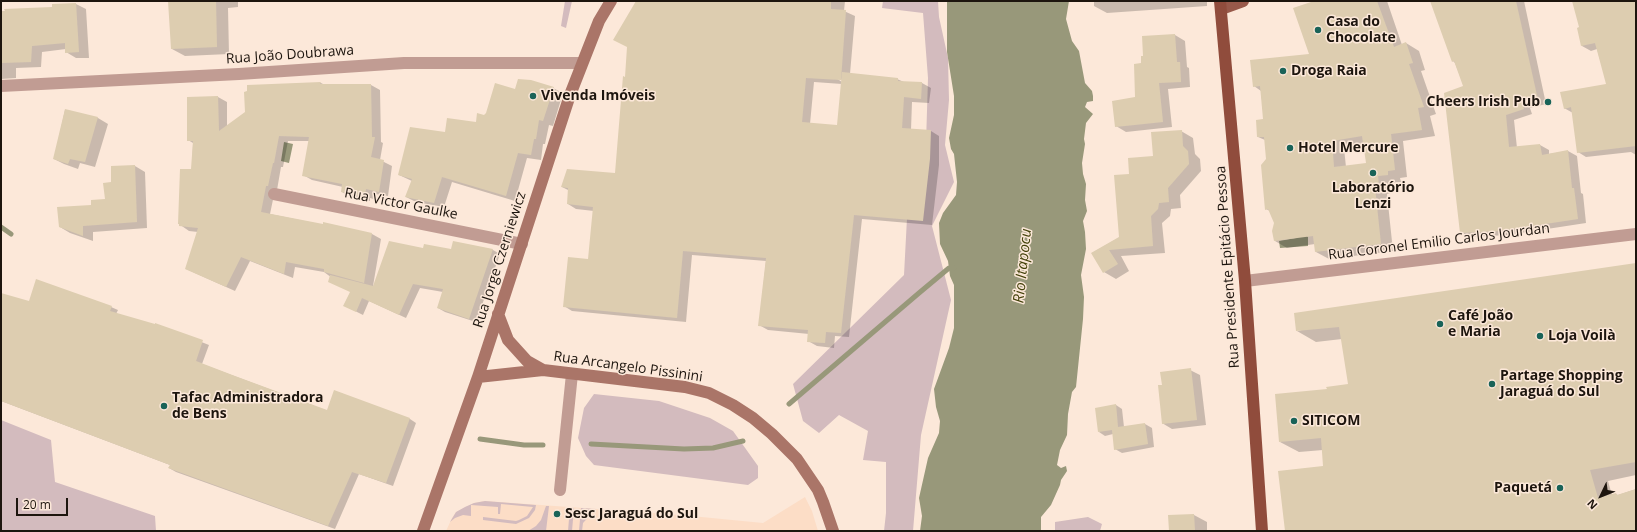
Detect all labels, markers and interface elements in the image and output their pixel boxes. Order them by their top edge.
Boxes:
place label: Casa do Chocolate [1326,14,1396,46]
marker: Casa do Chocolate [1313,25,1323,35]
street label: Rua João Doubrawa [225,42,355,68]
place label: Droga Raia [1291,63,1367,79]
marker: Droga Raia [1278,66,1288,76]
place label: Vivenda Imóveis [541,88,655,104]
marker: Vivenda Imóveis [528,91,538,101]
place label: Cheers Irish Pub [1426,94,1540,110]
marker: Cheers Irish Pub [1543,97,1553,107]
place label: Hotel Mercure [1298,140,1398,156]
marker: Hotel Mercure [1285,143,1295,153]
street label: Rua Presidente Epitácio Pessoa [1213,165,1243,369]
marker: Laboratório Lenzi [1368,168,1378,178]
place label: Laboratório Lenzi [1332,180,1414,212]
street label: Rua Victor Gaulke [343,185,459,223]
street label: Rua Jorge Czerniewicz [470,190,530,330]
street label: Rua Coronel Emilio Carlos Jourdan [1327,220,1551,264]
water label: Rio Itapocu [1010,228,1036,304]
place label: Café João e Maria [1448,308,1513,340]
marker: Café João e Maria [1435,319,1445,329]
place label: Loja Voilà [1548,328,1616,344]
marker: Loja Voilà [1535,331,1545,341]
street label: Rua Arcangelo Pissinini [552,348,704,386]
place label: Partage Shopping Jaraguá do Sul [1500,368,1623,400]
marker: Partage Shopping Jaraguá do Sul [1487,379,1497,389]
place label: Tafac Administradora de Bens [172,390,323,422]
marker: Tafac Administradora de Bens [159,401,169,411]
place label: SITICOM [1302,413,1360,429]
marker: SITICOM [1289,416,1299,426]
north arrow [1581,476,1621,516]
place label: Paquetá [1494,480,1552,496]
marker: Paquetá [1555,483,1565,493]
scale bar [18,490,70,516]
text: 20 m [23,496,51,513]
text: N [1583,496,1600,513]
place label: Sesc Jaraguá do Sul [565,506,698,522]
marker: Sesc Jaraguá do Sul [552,509,562,519]

